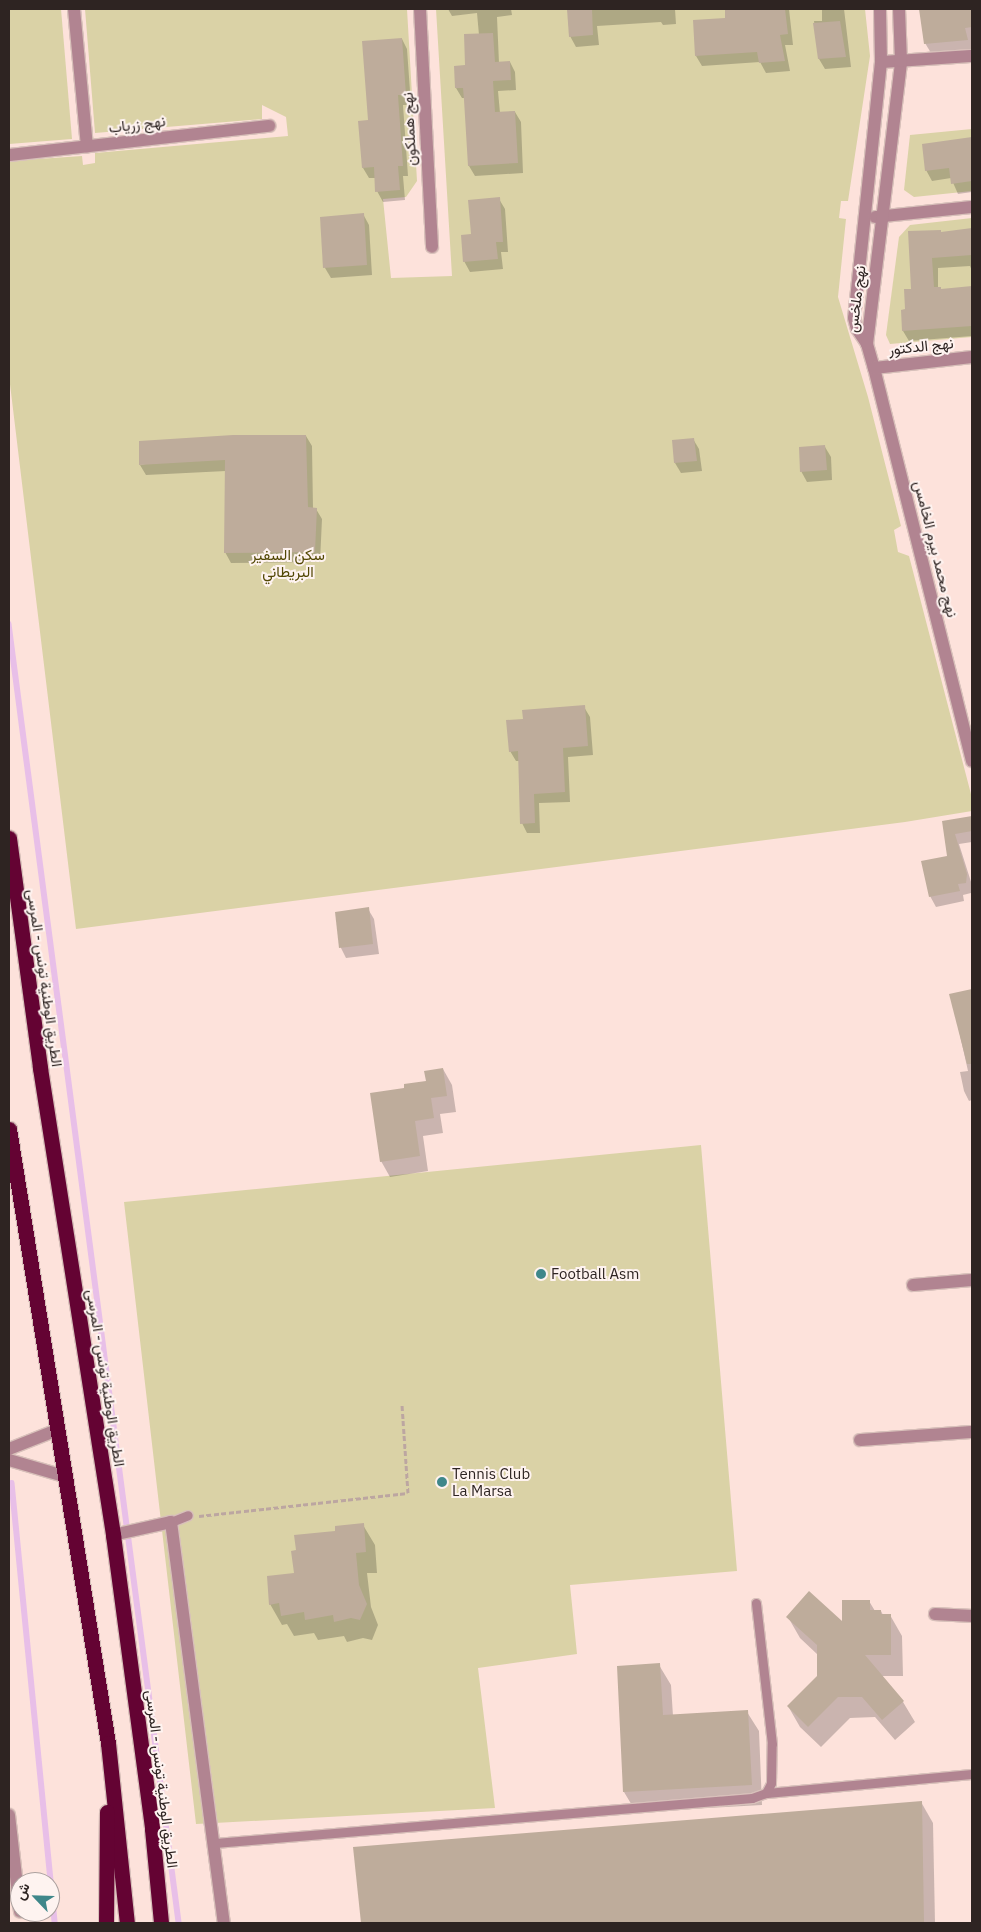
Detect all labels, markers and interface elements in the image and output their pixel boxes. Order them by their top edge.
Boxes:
street label: نهج هملكون [398,92,420,166]
street label: نهج زرياب [107,112,167,136]
street label: نهج ملخس [843,265,869,333]
street label: نهج الدكتور [888,334,954,358]
street label: نهج محمد بيرم الخامس [910,479,962,619]
park label: سكن السفير البريطاني [251,545,325,580]
street label: الطريق الوطنية تونس - المرسى [24,888,66,1068]
place label: Football Asm [551,1265,639,1283]
marker: Football Asm [535,1268,547,1280]
street label: الطريق الوطنية تونس - المرسى [83,1288,129,1468]
place label: Tennis Club La Marsa [452,1464,530,1499]
marker: Tennis Club La Marsa [436,1476,448,1488]
street label: الطريق الوطنية تونس - المرسى [142,1689,182,1869]
north arrow [10,1872,60,1922]
text: ش [11,1880,34,1903]

